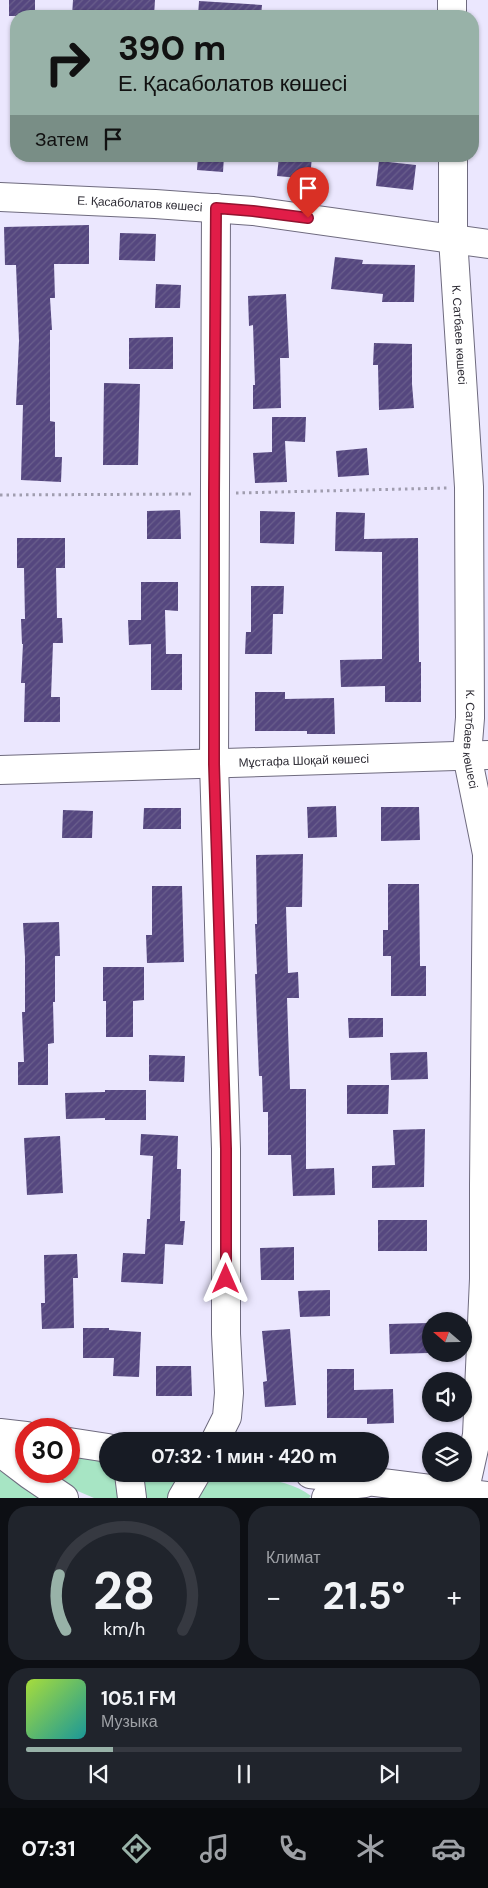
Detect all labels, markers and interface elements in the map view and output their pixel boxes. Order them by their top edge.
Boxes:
text: 390 m [118,25,226,71]
icon: right [35,30,100,95]
text: Е. Қасаболатов көшесі [118,69,347,98]
icon: arrive [99,125,127,153]
text: Затем [35,127,89,152]
pin [287,167,329,218]
icon: arrive [294,174,322,202]
street label: Е. Қасаболатов көшесі [77,192,203,215]
street label: К. Сатбаев көшесі [448,284,470,385]
street label: К. Сатбаев көшесі [459,690,482,790]
street label: Мұстафа Шоқай көшесі [238,751,369,771]
position arrow [199,1252,251,1304]
north arrow [422,1312,472,1362]
map controls [422,1312,472,1482]
button: sound [422,1372,472,1422]
speed limit sign: 30 [15,1418,80,1483]
button: layers [422,1432,472,1482]
text: 07:32 · 1 мин · 420 m [151,1444,337,1469]
text: Климат [266,1547,320,1568]
text: 28 [93,1557,155,1625]
text: 21.5° [323,1571,405,1621]
text: − [266,1579,281,1616]
text: + [447,1579,462,1616]
text: km/h [103,1617,145,1641]
text: 105.1 FM [101,1686,176,1711]
text: Музыка [101,1711,158,1732]
icon: previous [85,1760,113,1788]
icon: pause [230,1760,258,1788]
icon: next [375,1760,403,1788]
icon: directions [119,1831,154,1866]
icon: music [197,1831,232,1866]
icon: phone [275,1831,310,1866]
icon: climate [353,1831,388,1866]
icon: car [431,1831,466,1866]
text: 07:31 [22,1834,75,1863]

